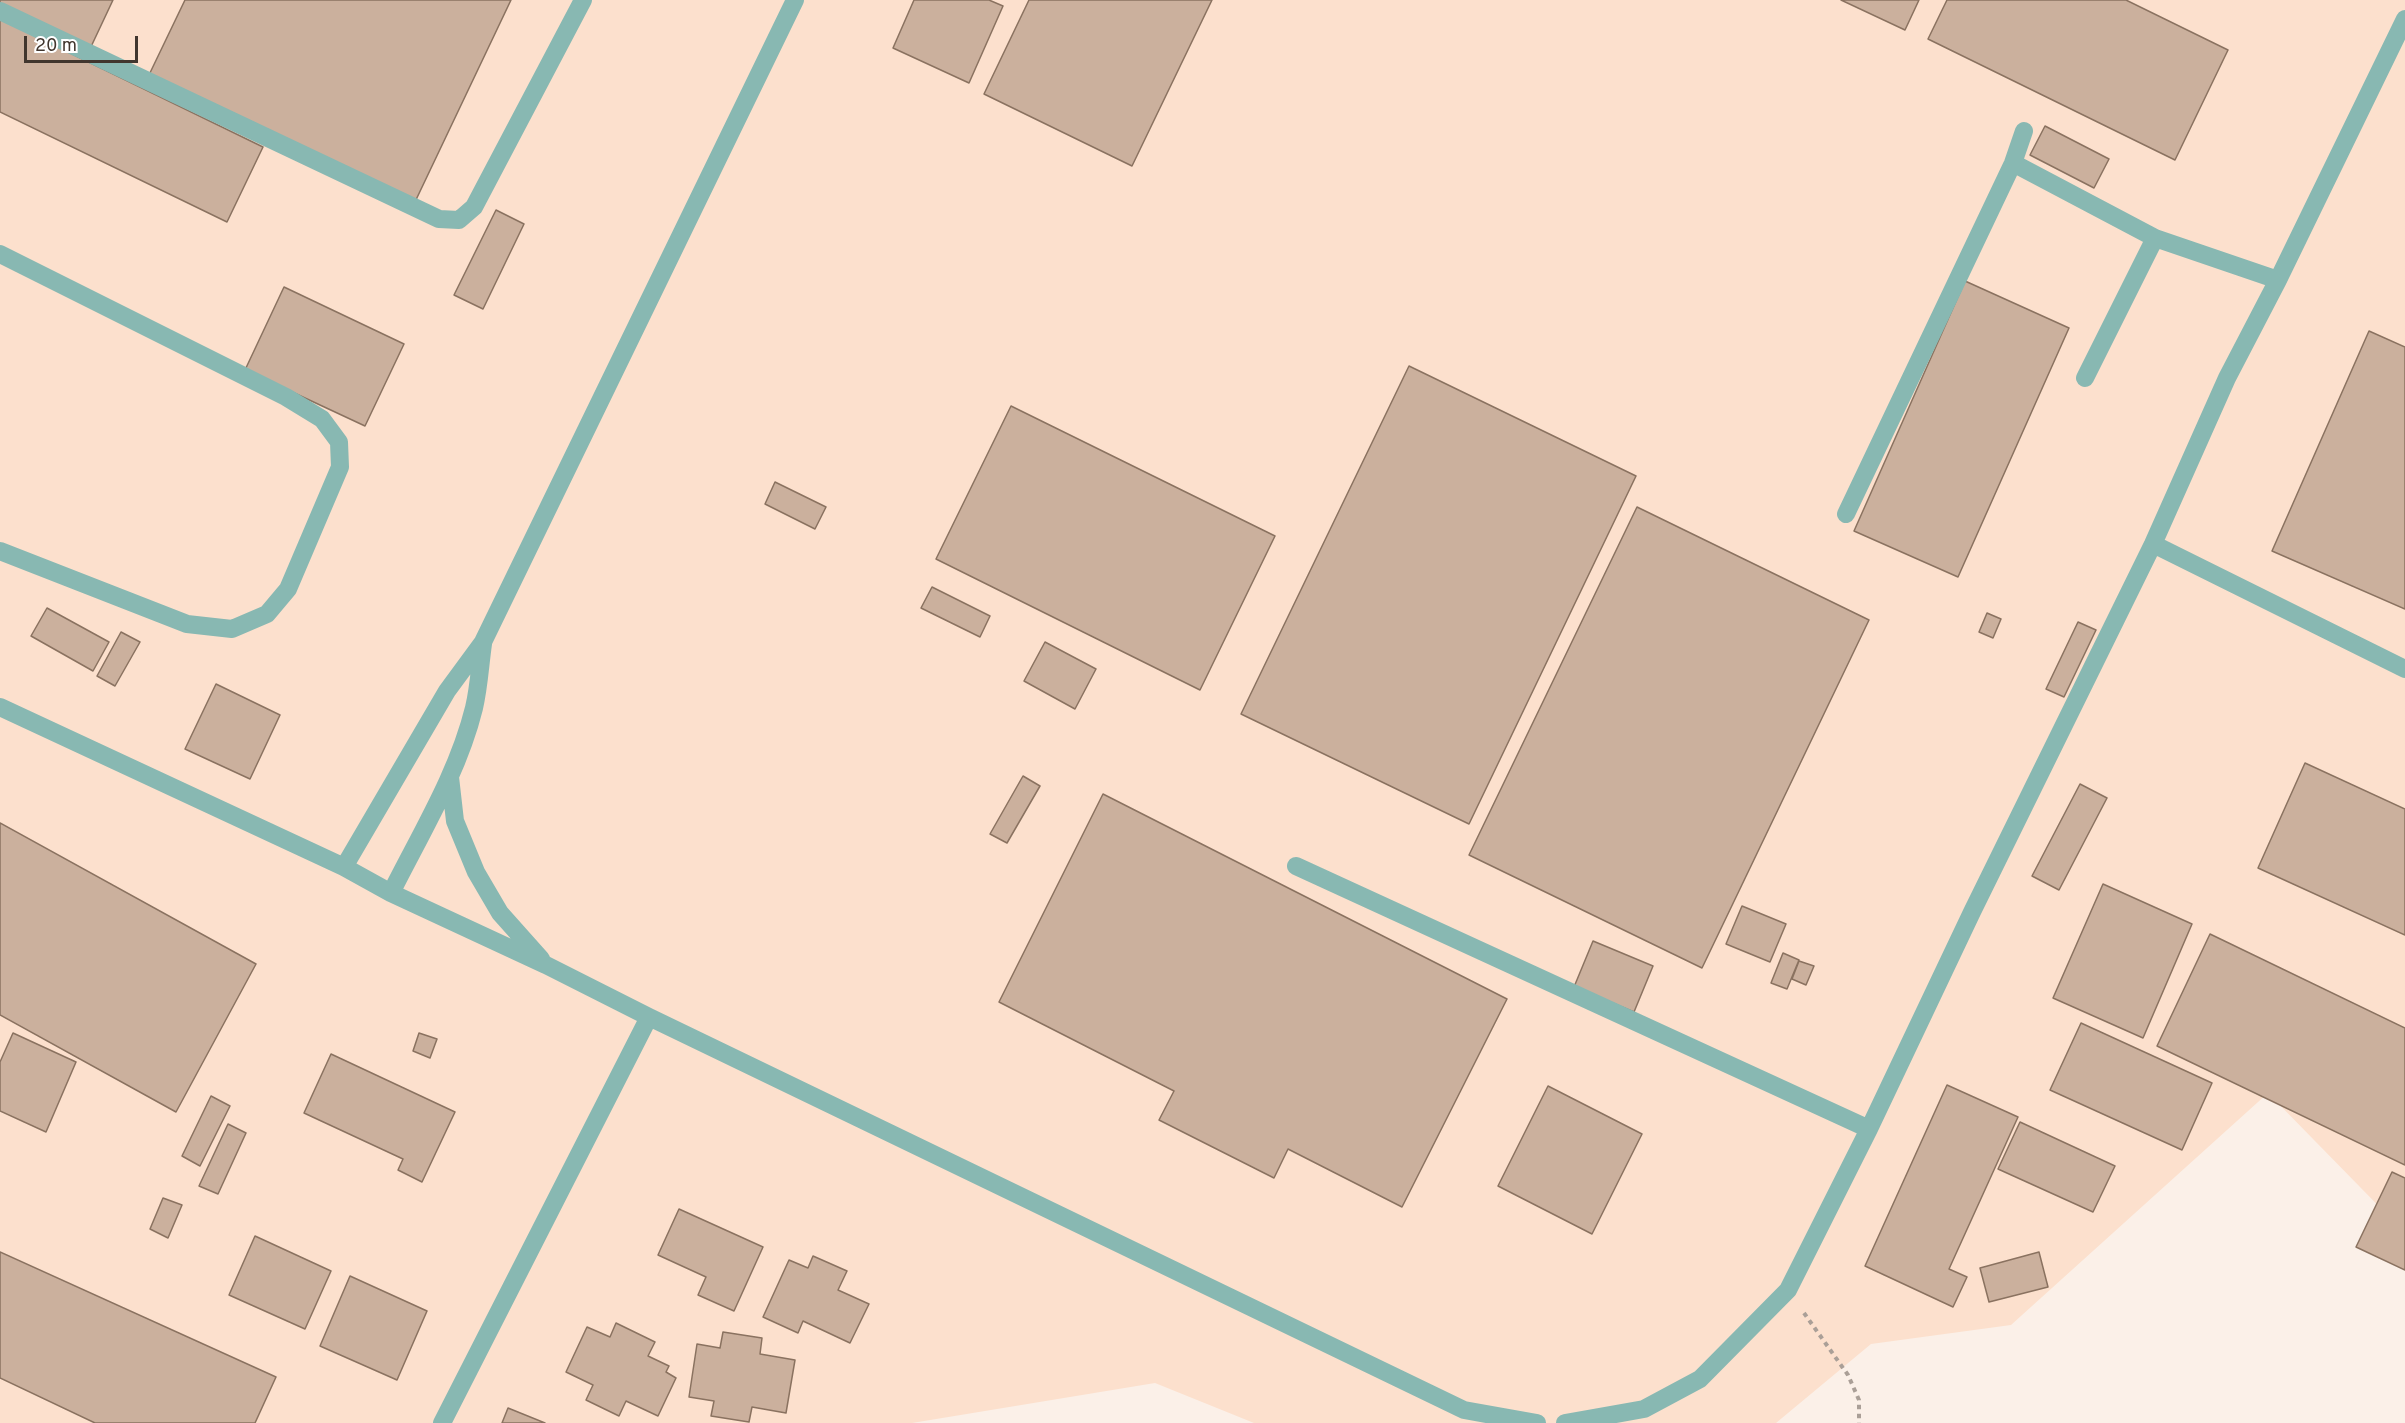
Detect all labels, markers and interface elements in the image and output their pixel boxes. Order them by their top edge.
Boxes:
scale bar [27,24,141,62]
text: 20 m [35,35,77,58]

